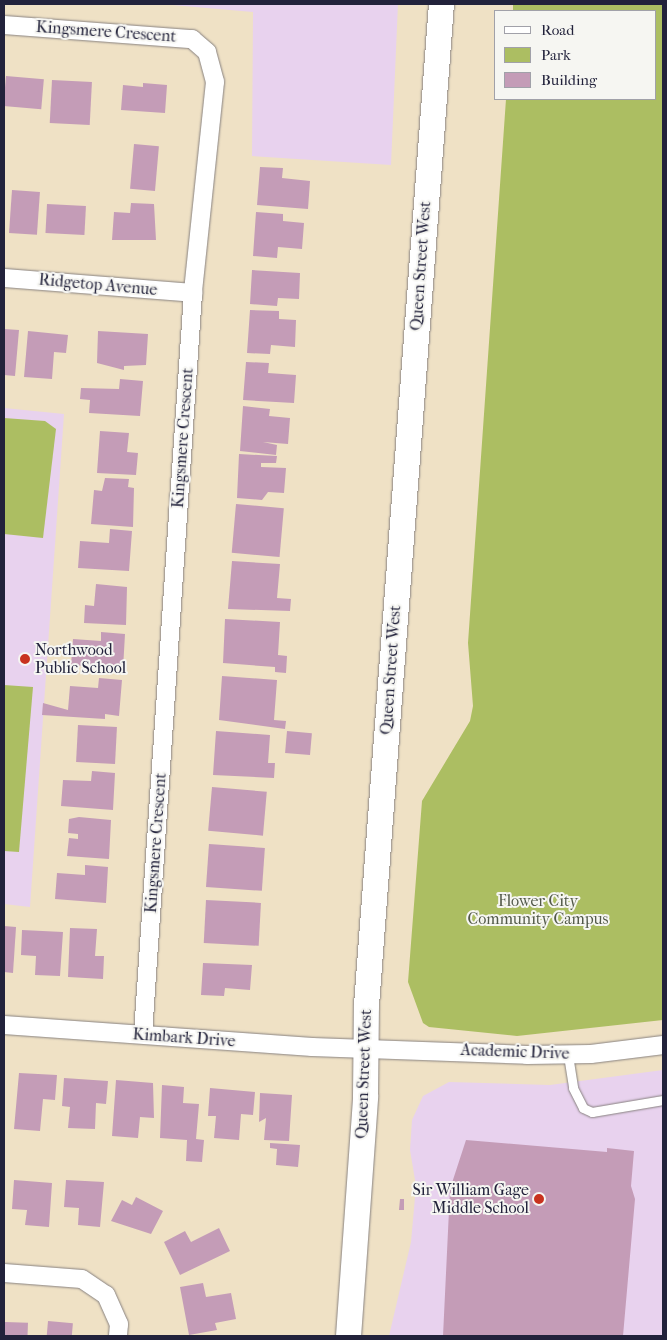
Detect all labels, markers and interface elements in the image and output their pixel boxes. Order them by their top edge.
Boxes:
legend [494,10,657,100]
street label: Kingsmere Crescent [35,18,177,46]
text: Road [541,21,574,39]
text: Park [541,46,571,64]
text: Building [541,71,597,89]
street label: Queen Street West [407,201,435,331]
street label: Ridgetop Avenue [38,270,158,300]
street label: Kingsmere Crescent [169,367,197,509]
street label: Queen Street West [377,605,405,735]
place label: Northwood Public School [35,640,126,678]
marker: Northwood Public School [19,653,31,665]
street label: Kingsmere Crescent [142,772,170,914]
park label: Flower City Community Campus [468,891,608,929]
street label: Queen Street West [352,1009,376,1139]
street label: Kimbark Drive [132,1025,236,1051]
street label: Academic Drive [460,1041,570,1063]
place label: Sir William Gage Middle School [413,1180,529,1218]
marker: Sir William Gage Middle School [533,1193,545,1205]

